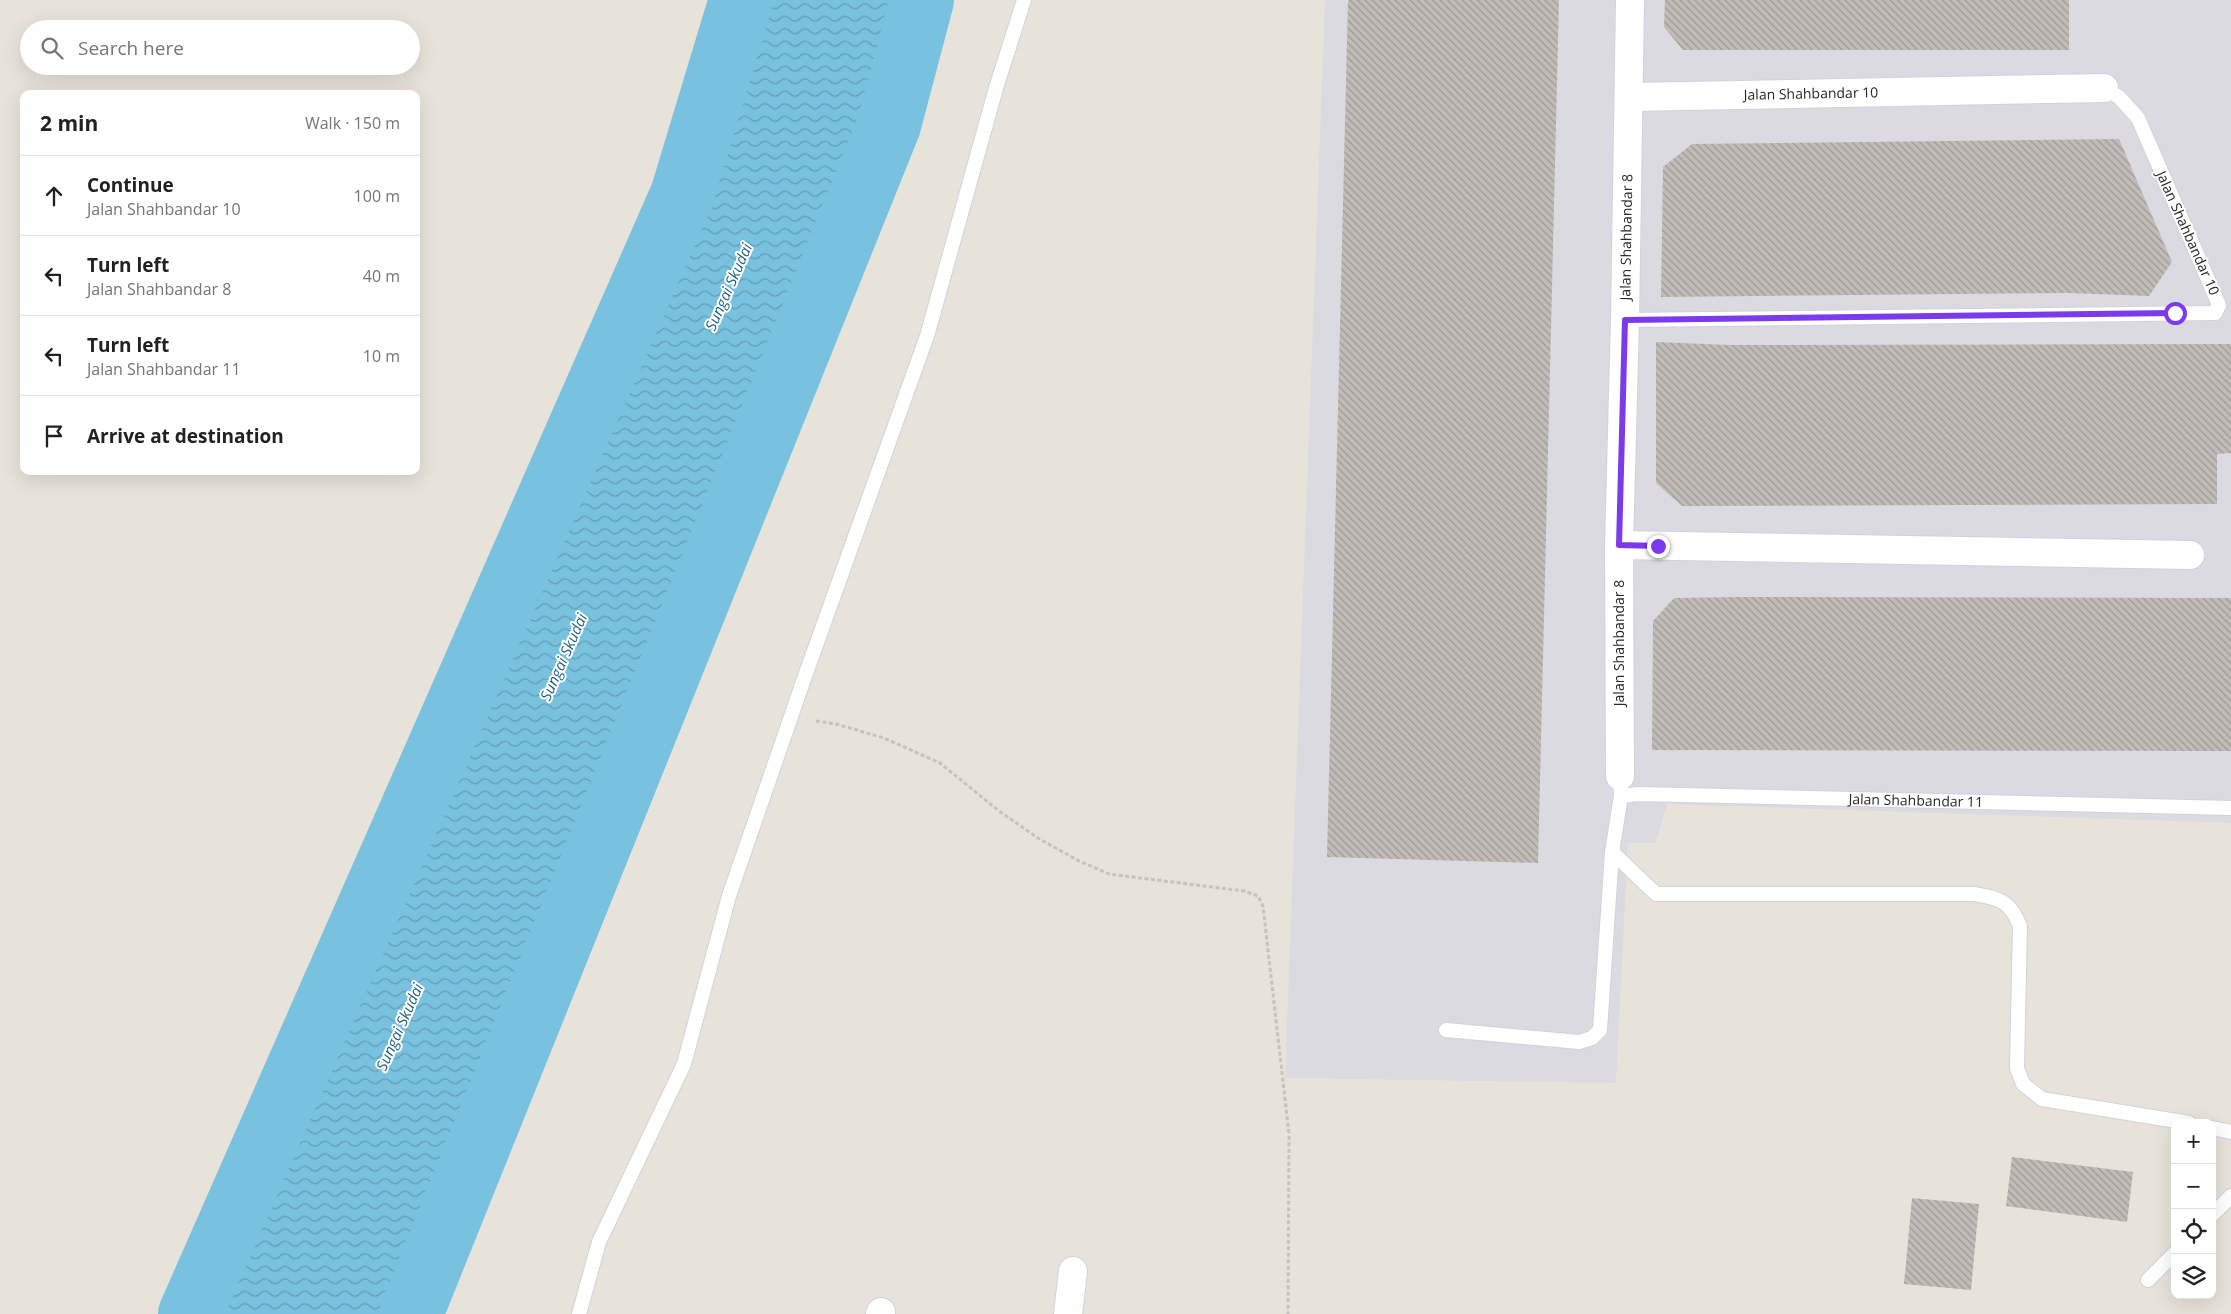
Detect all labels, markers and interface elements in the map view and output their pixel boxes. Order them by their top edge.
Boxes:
search box [20,20,420,75]
icon: search [38,34,66,62]
text: Search here [78,35,184,61]
street label: Jalan Shahbandar 10 [1742,82,1878,104]
text: 2 min [40,109,98,137]
text: Walk · 150 m [305,112,400,134]
street label: Jalan Shahbandar 10 [2152,166,2224,298]
text: Continue [87,172,174,198]
street label: Jalan Shahbandar 8 [1615,174,1636,302]
icon: ahead [40,182,68,210]
text: 100 m [354,185,400,207]
text: Jalan Shahbandar 10 [87,198,241,220]
water label: Sungai Skudai [700,240,756,333]
text: Turn left [87,252,169,278]
icon: left [40,262,68,290]
text: 40 m [363,265,400,287]
text: Jalan Shahbandar 8 [87,278,231,300]
route start [2164,302,2187,325]
text: Turn left [87,332,169,358]
icon: left [40,342,68,370]
text: 10 m [363,345,400,367]
text: Jalan Shahbandar 11 [87,358,241,380]
icon: arrive [40,422,68,450]
text: Arrive at destination [87,423,284,449]
route end [1647,535,1670,558]
street label: Jalan Shahbandar 8 [1609,580,1628,708]
water label: Sungai Skudai [535,610,591,703]
street label: Jalan Shahbandar 11 [1846,789,1983,811]
water label: Sungai Skudai [371,980,427,1073]
map controls [2171,1119,2216,1299]
button: + [2171,1119,2216,1164]
button: − [2171,1164,2216,1209]
button: locate [2171,1209,2216,1254]
button: layers [2171,1254,2216,1299]

